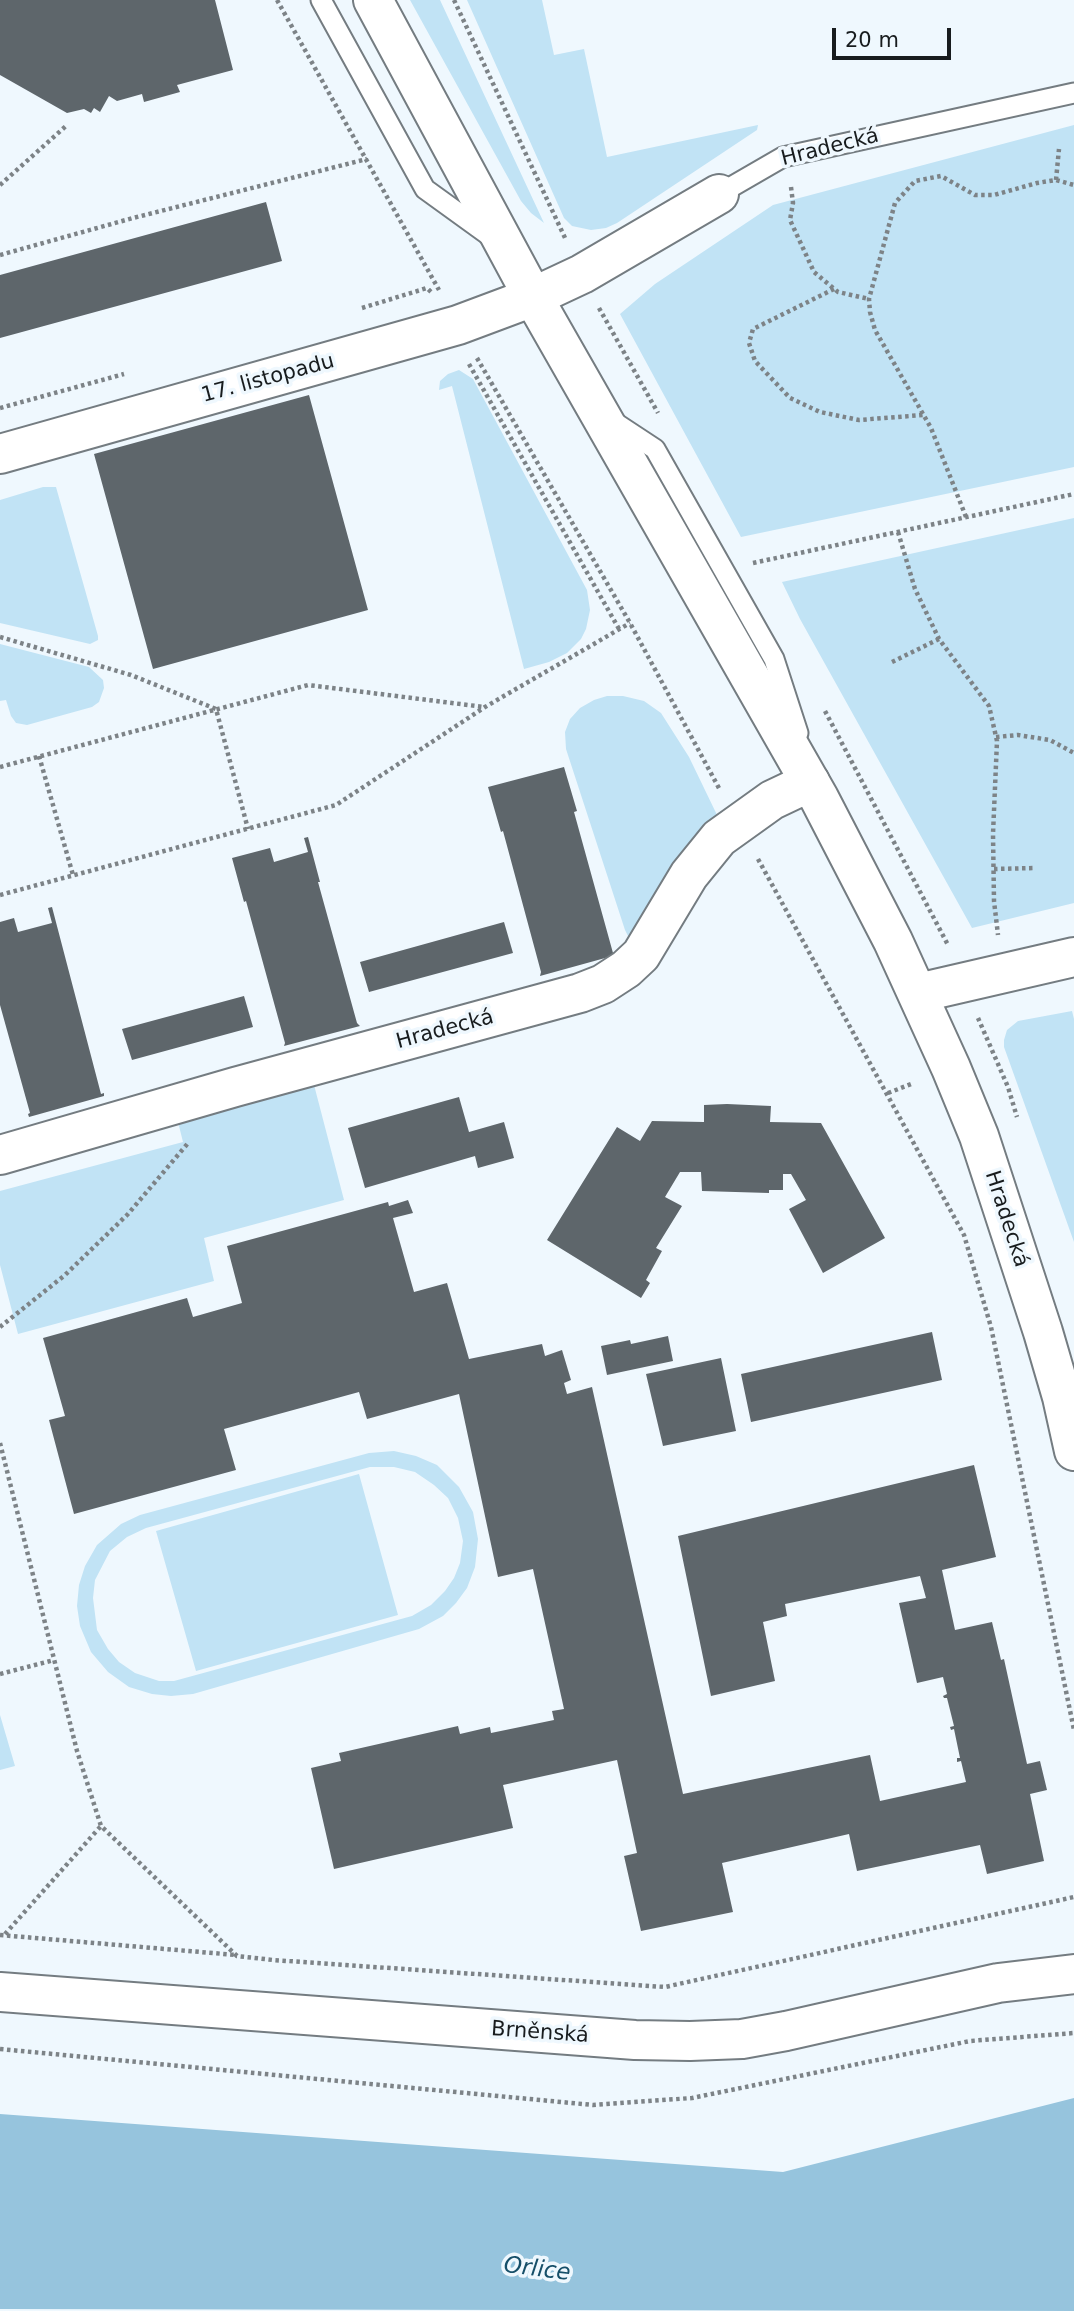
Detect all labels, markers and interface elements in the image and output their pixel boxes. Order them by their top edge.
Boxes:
scale bar [836,14,955,58]
text: 20 m [845,28,899,52]
street label: Hradecká [779,124,881,172]
street label: 17. listopadu [199,349,337,409]
street label: Hradecká [394,1005,496,1055]
street label: Hradecká [979,1168,1033,1270]
street label: Brněnská [490,2017,590,2049]
water label: Orlice [502,2252,572,2288]

